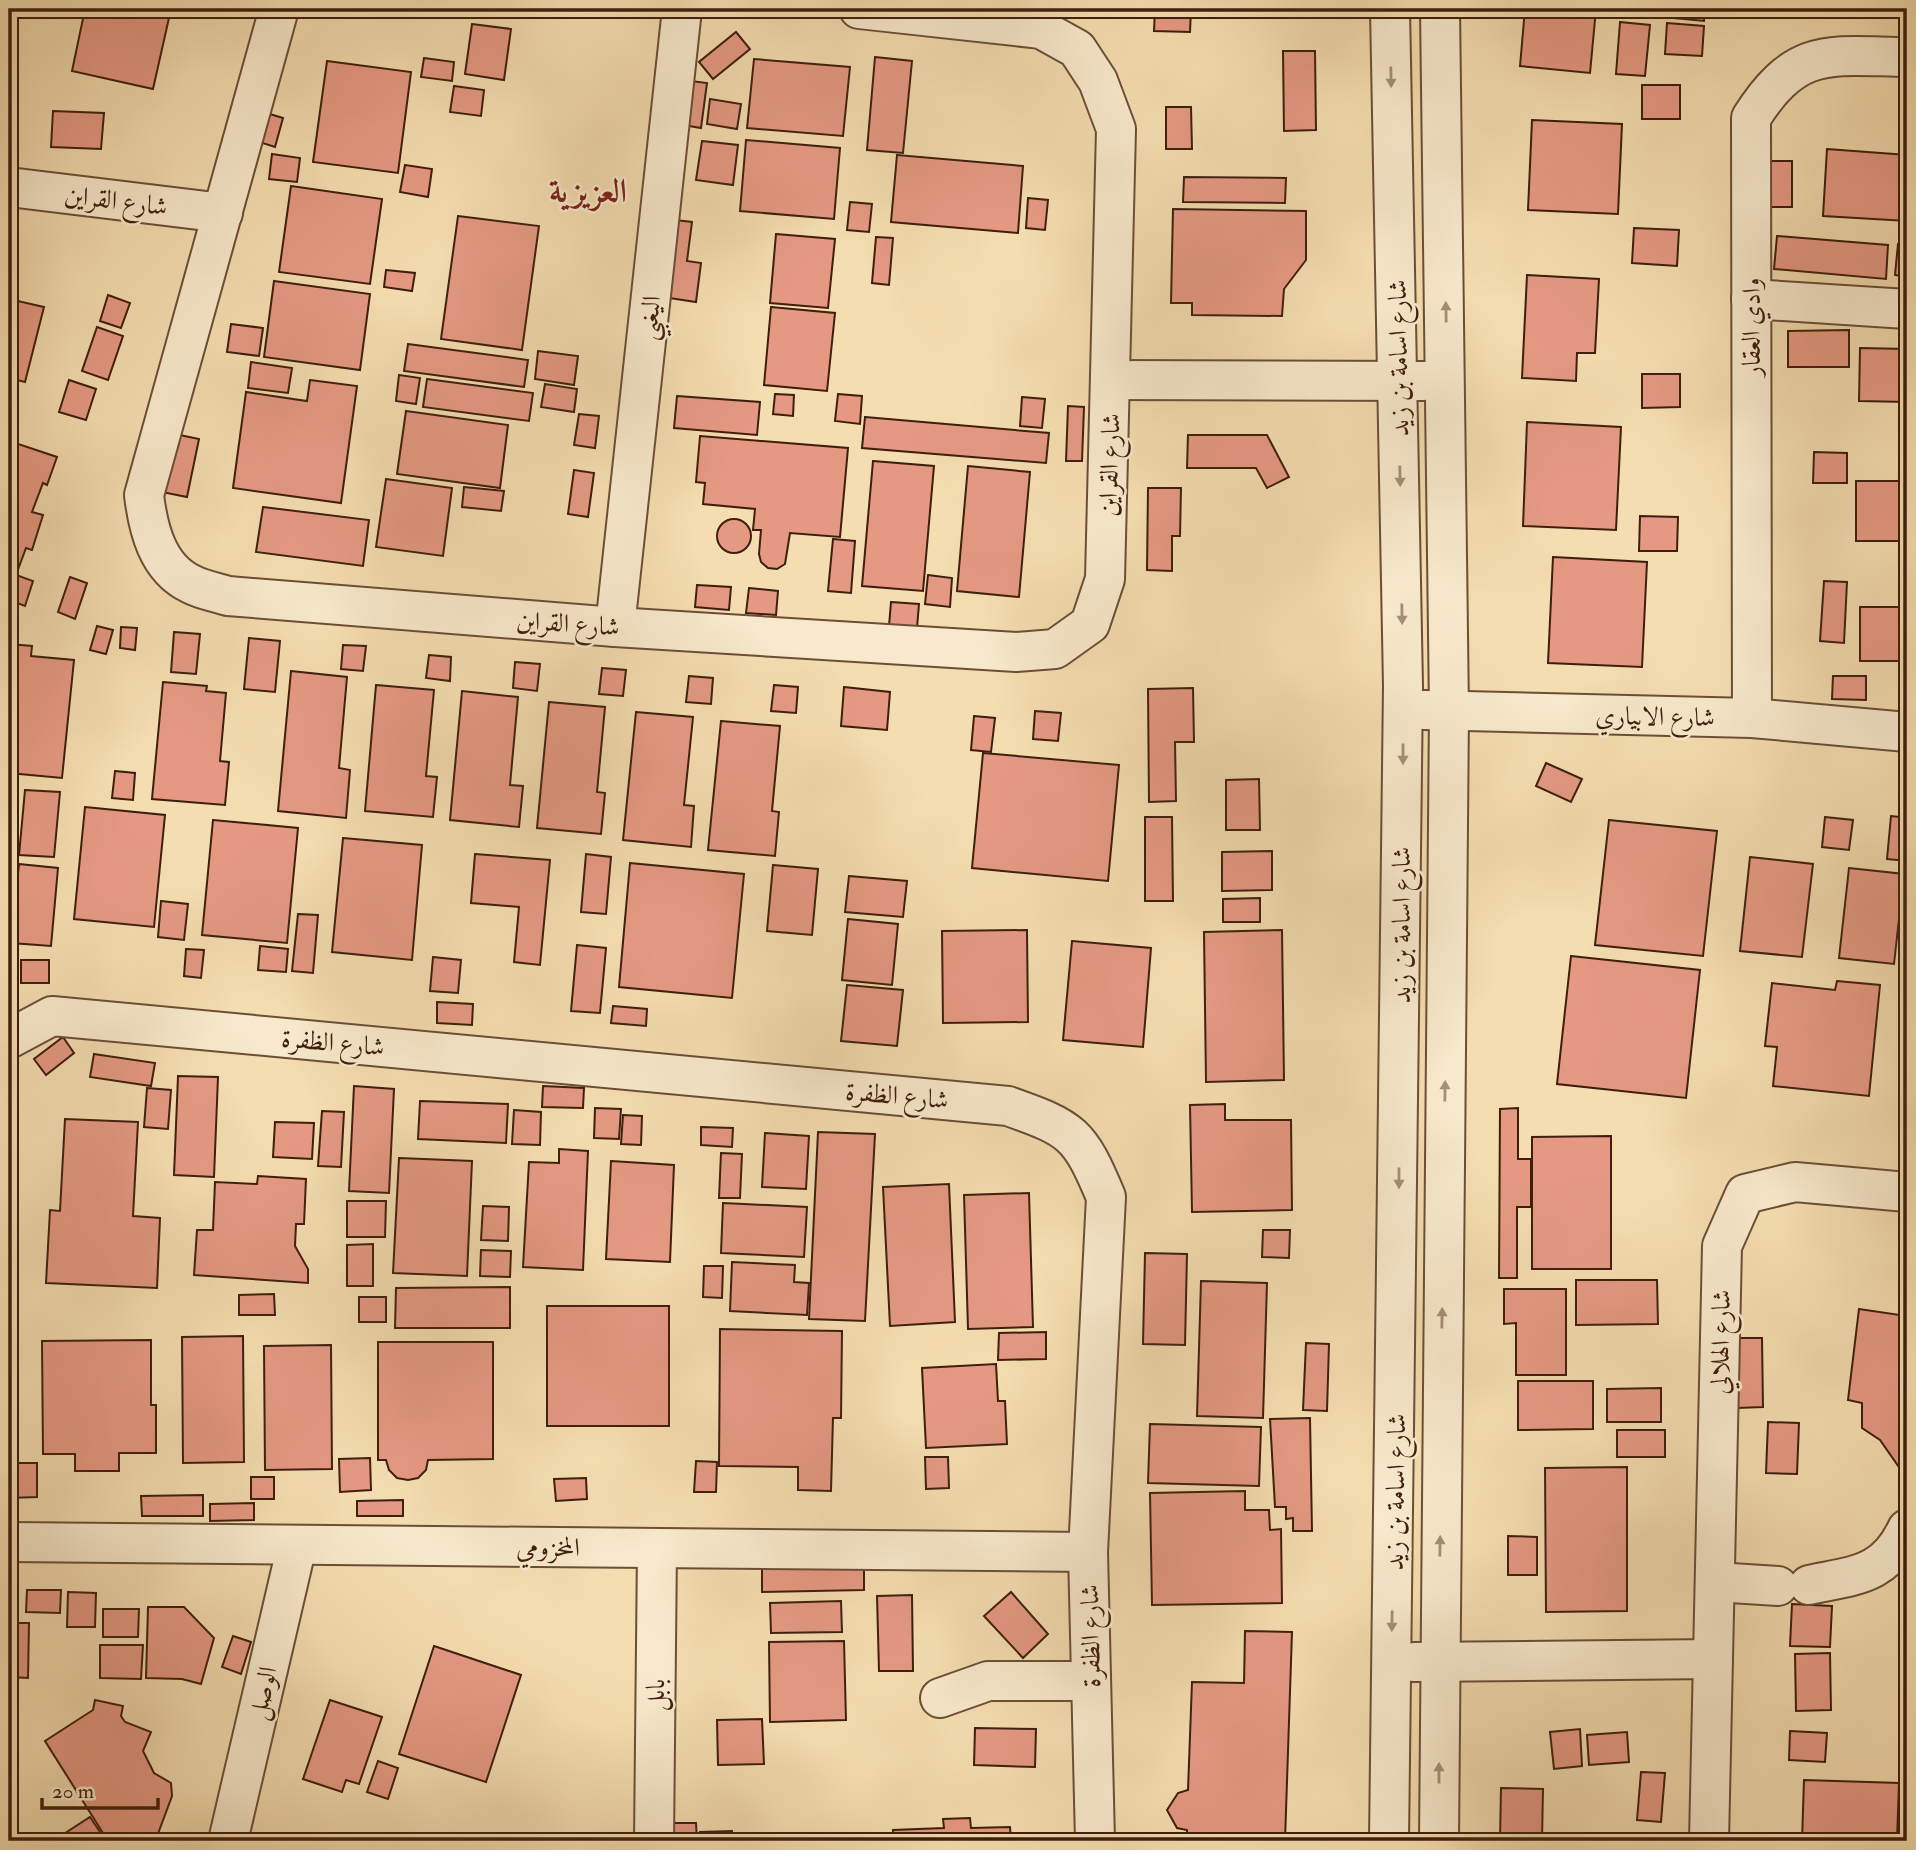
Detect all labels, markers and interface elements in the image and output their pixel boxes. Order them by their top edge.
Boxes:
one-way arrow [1386,66,1397,88]
district label: العزيزية [549,171,627,212]
street label: شارع القراين [62,179,169,228]
street label: وادي العقار [1736,278,1772,379]
street label: شارع اسامة بن زيد [1382,279,1421,437]
street label: اليغبي [632,294,675,343]
one-way arrow [1440,301,1452,323]
street label: شارع القراين [1092,413,1133,518]
one-way arrow [1395,465,1406,487]
street label: شارع القراين [515,604,621,649]
one-way arrow [1396,604,1408,626]
street label: شارع الابياري [1595,700,1715,739]
one-way arrow [1397,743,1408,765]
street label: شارع اسامة بن زيد [1386,847,1423,1003]
street label: شارع الظفرة [280,1023,386,1068]
street label: شارع الظفرة [844,1076,950,1121]
one-way arrow [1439,1079,1451,1101]
one-way arrow [1393,1167,1405,1189]
street label: شارع الهلالي [1704,1289,1743,1395]
one-way arrow [1437,1307,1448,1329]
street label: شارع اسامة بن زيد [1379,1413,1418,1571]
street label: المخزومي [516,1532,580,1569]
one-way arrow [1434,1534,1446,1556]
street label: شارع الظفرة [1074,1584,1113,1688]
one-way arrow [1386,1610,1398,1632]
street label: الوصل [241,1663,286,1723]
street label: بابل [640,1678,673,1712]
one-way arrow [1433,1762,1445,1784]
scale bar [42,1766,158,1810]
text: 20 m [52,1778,94,1805]

